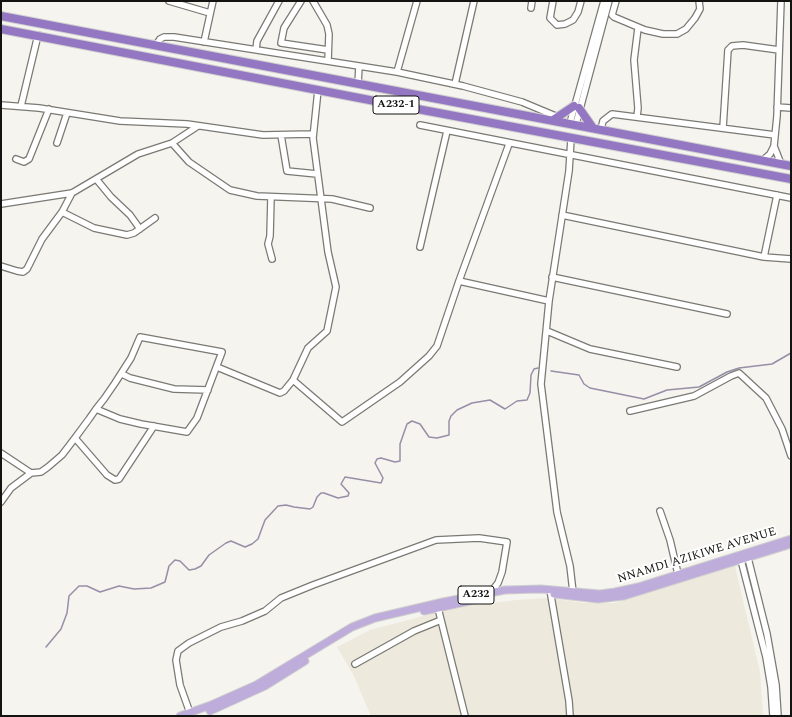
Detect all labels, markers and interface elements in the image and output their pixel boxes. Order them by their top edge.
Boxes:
road number: A232-1 [373,96,419,114]
street label: NNAMDI AZIKIWE AVENUE [616,525,778,587]
road number: A232 [458,586,494,604]

